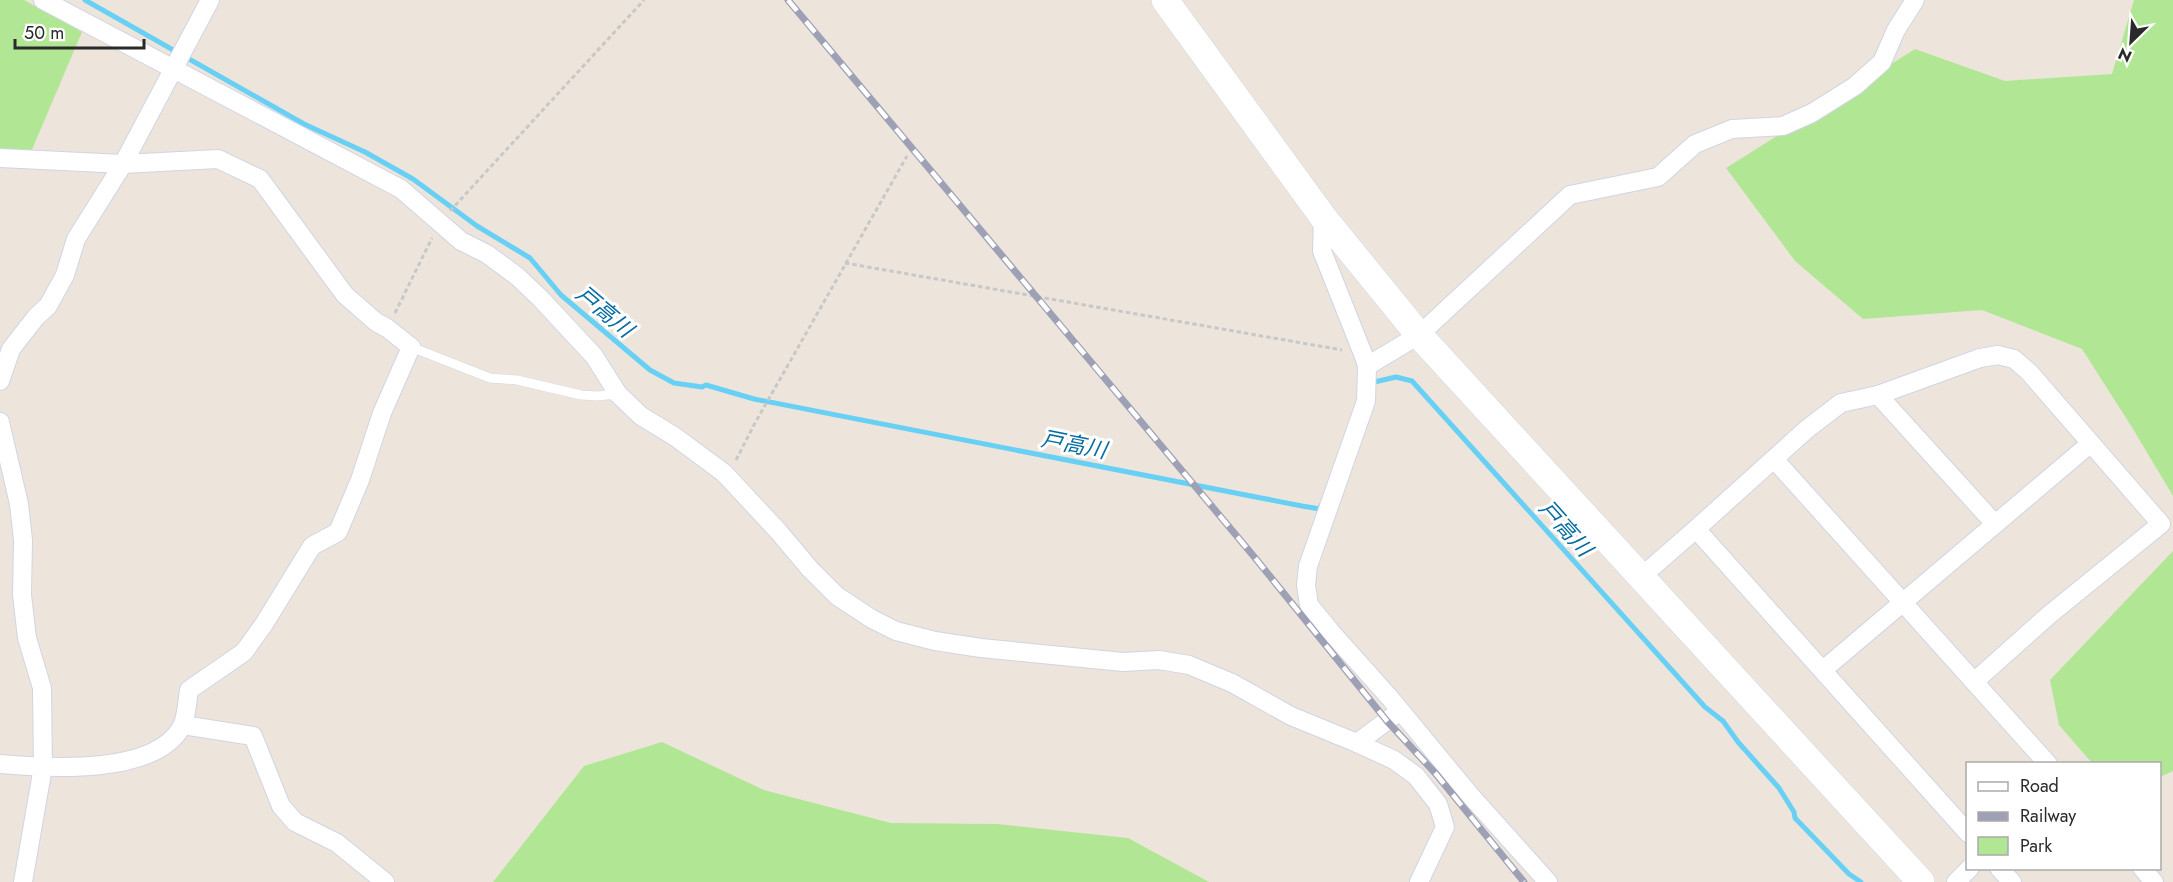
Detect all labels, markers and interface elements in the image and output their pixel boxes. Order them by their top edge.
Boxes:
scale bar [15,12,144,50]
north arrow [2101,12,2161,72]
text: 50 m [24,20,64,46]
text: N [2114,42,2135,68]
water label: 戸高川 [569,278,642,346]
water label: 戸高川 [1039,422,1111,466]
water label: 戸高川 [1532,493,1601,565]
legend [1966,762,2161,870]
text: Road [2020,773,2059,799]
text: Railway [2020,803,2076,829]
text: Park [2020,833,2052,859]

